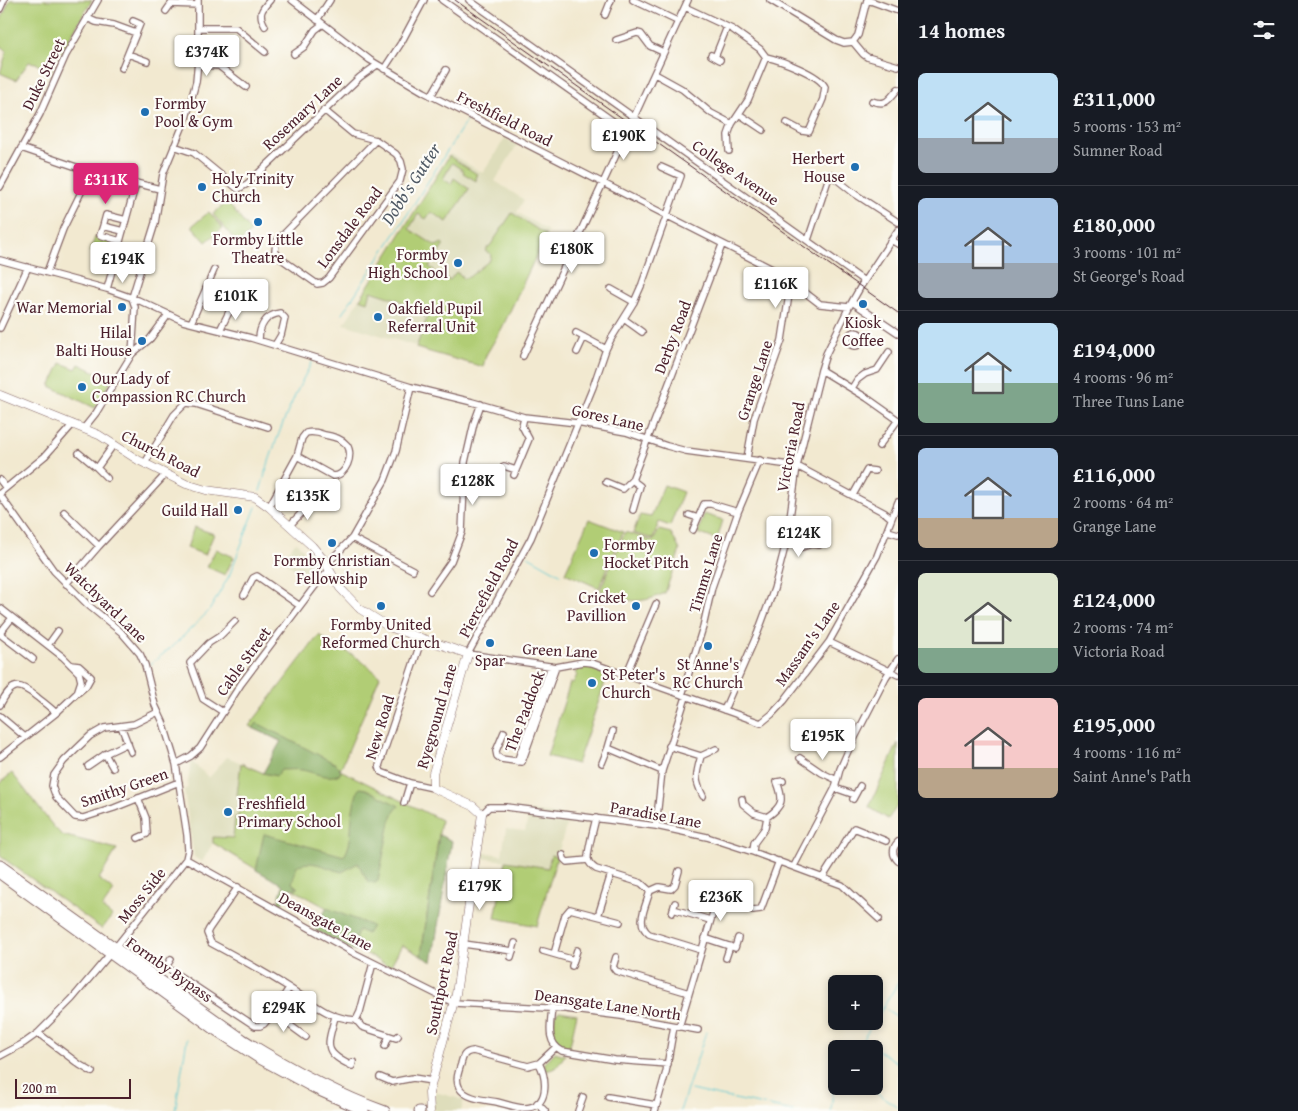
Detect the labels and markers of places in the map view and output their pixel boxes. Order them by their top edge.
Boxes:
pin: £374K [172,34,242,77]
place label: Formby Pool & Gym [155,91,233,133]
marker: Formby Pool & Gym [139,106,151,118]
pin: £190K [589,119,659,161]
place label: Herbert House [792,146,845,188]
marker: Herbert House [849,161,861,173]
pin: £311K [71,162,141,205]
place label: Holy Trinity Church [212,166,294,208]
marker: Holy Trinity Church [196,181,208,193]
marker: Formby Little Theatre [252,216,264,228]
place label: Formby Little Theatre [213,227,303,269]
pin: £180K [537,232,607,274]
pin: £194K [88,242,158,284]
place label: Formby High School [368,242,449,284]
marker: Formby High School [452,257,464,269]
pin: £116K [741,266,811,309]
pin: £101K [201,278,271,321]
place label: War Memorial [16,295,113,319]
place label: Oakfield Pupil Referral Unit [388,296,482,338]
marker: Kiosk Coffee [857,298,869,310]
marker: War Memorial [116,301,128,313]
place label: Kiosk Coffee [842,310,884,352]
marker: Oakfield Pupil Referral Unit [372,311,384,323]
place label: Hilal Balti House [56,320,133,362]
marker: Hilal Balti House [136,335,148,347]
place label: Our Lady of Compassion RC Church [92,366,246,408]
marker: Our Lady of Compassion RC Church [76,381,88,393]
pin: £128K [438,464,508,506]
pin: £135K [273,478,343,521]
place label: Guild Hall [162,498,229,522]
marker: Guild Hall [232,504,244,516]
pin: £124K [764,516,834,558]
place label: Formby Hocket Pitch [604,532,689,574]
marker: Formby Christian Fellowship [326,537,338,549]
marker: Formby Hocket Pitch [588,547,600,559]
place label: Formby Christian Fellowship [274,548,390,590]
place label: Cricket Pavillion [567,585,626,627]
marker: Formby United Reformed Church [375,600,387,612]
marker: Cricket Pavillion [630,600,642,612]
place label: Formby United Reformed Church [322,612,440,654]
marker: Spar [484,637,496,649]
marker: St Anne's RC Church [702,640,714,652]
place label: Spar [475,648,506,672]
place label: St Anne's RC Church [673,652,743,694]
place label: St Peter's Church [602,662,665,704]
marker: St Peter's Church [586,677,598,689]
pin: £195K [788,718,858,761]
place label: Freshfield Primary School [238,791,341,833]
marker: Freshfield Primary School [222,806,234,818]
pin: £179K [445,868,515,911]
pin: £236K [686,880,756,922]
pin: £294K [249,990,319,1033]

